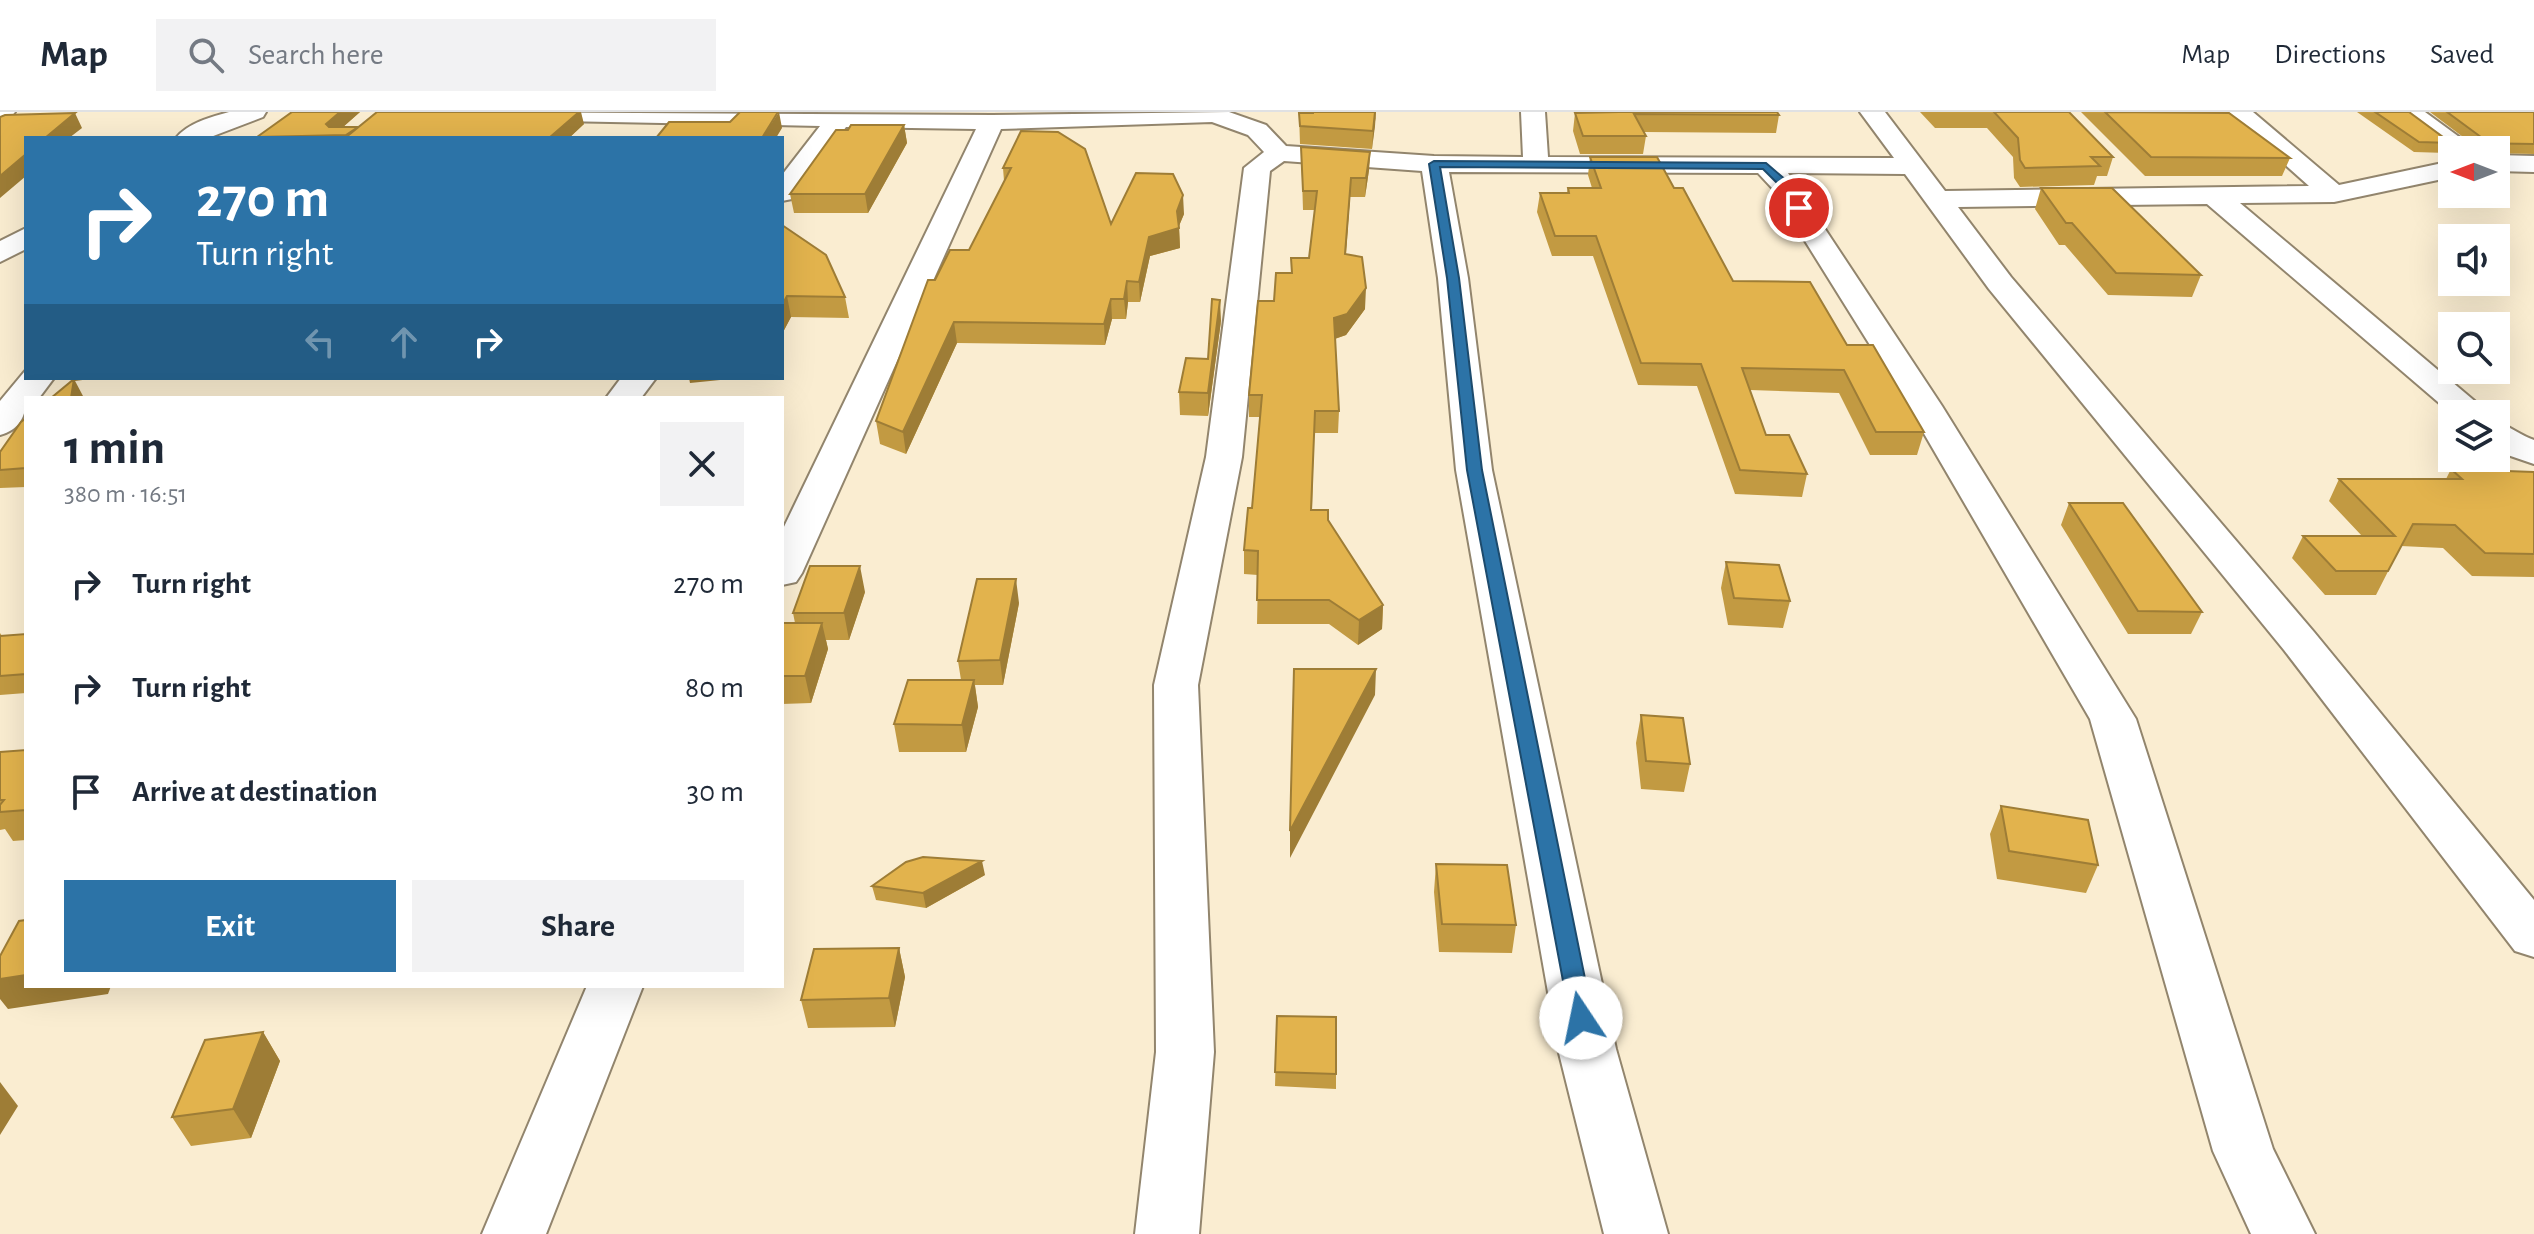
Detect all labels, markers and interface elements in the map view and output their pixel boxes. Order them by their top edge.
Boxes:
search box [156,19,716,91]
icon: search [184,33,228,77]
text: Map [40,36,108,74]
text: Search here [248,40,384,70]
text: Map [2181,41,2230,69]
text: Directions [2274,41,2386,69]
text: Saved [2430,41,2494,69]
north arrow [2438,136,2510,208]
map controls [2438,136,2510,472]
icon: right [64,168,168,272]
text: 270 m [196,171,329,227]
pin [1765,174,1833,242]
icon: arrive [1777,186,1821,230]
button: sound [2438,224,2510,296]
text: Turn right [196,236,333,272]
button: search [2438,312,2510,384]
icon: left [298,320,342,364]
icon: ahead [382,320,426,364]
icon: right [466,320,510,364]
button: layers [2438,400,2510,472]
button: close [660,422,744,506]
text: 1 min [64,425,165,473]
text: 380 m · 16:51 [64,481,187,507]
icon: right [64,562,108,606]
text: Turn right [132,569,251,599]
text: 270 m [673,569,744,599]
icon: right [64,666,108,710]
text: Turn right [132,673,251,703]
text: 80 m [685,673,744,703]
icon: arrive [64,770,108,814]
text: Arrive at destination [132,777,378,807]
text: 30 m [687,777,744,807]
button: Exit [64,880,396,972]
button: Share [412,880,744,972]
position arrow [1539,976,1623,1060]

